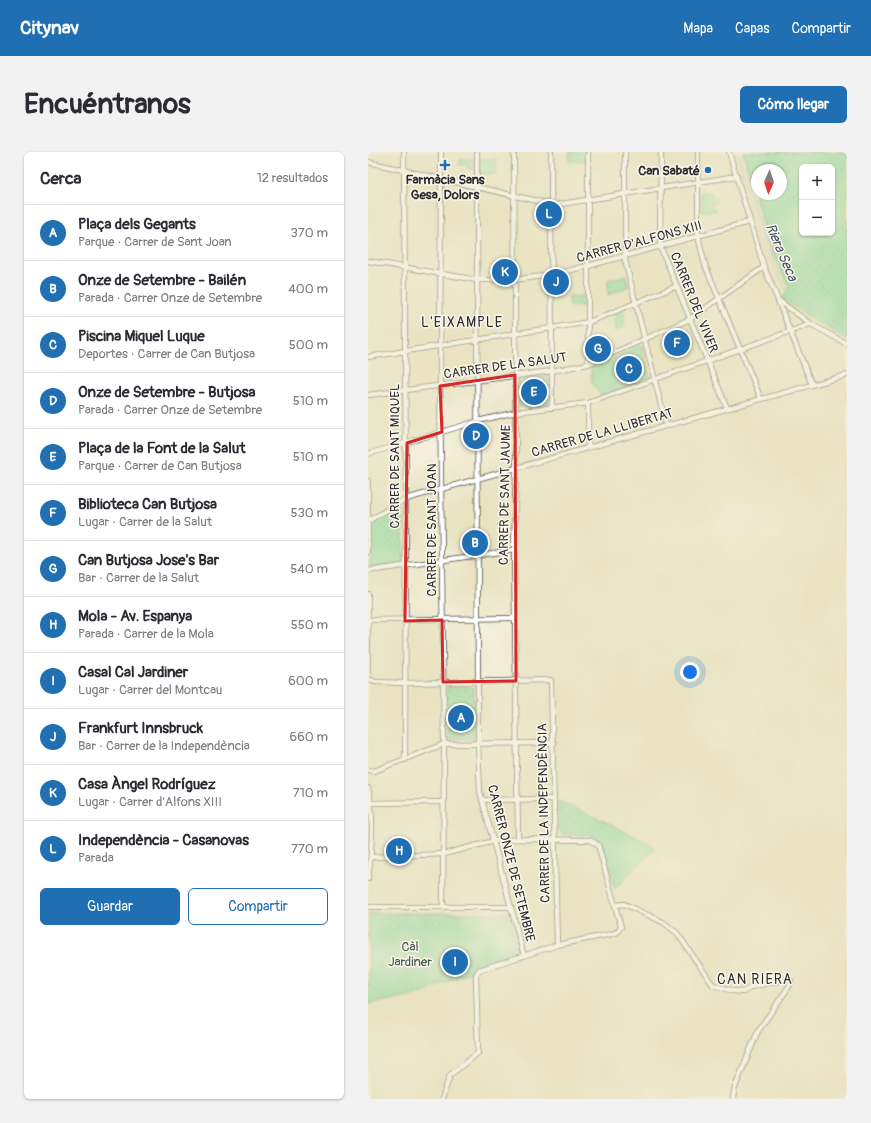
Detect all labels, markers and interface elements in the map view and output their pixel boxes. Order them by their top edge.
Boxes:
text: Citynav [20,16,79,40]
text: Mapa [683,20,713,37]
text: Capas [735,20,770,37]
text: Compartir [792,20,851,37]
button: Cómo llegar [740,86,847,123]
text: Encuéntranos [24,87,191,122]
marker: Farmàcia Sans Gesa, Dolors [440,160,450,170]
place label: Can Sabaté [638,163,700,179]
north arrow [751,164,787,200]
map controls [799,164,835,236]
button: + [799,164,835,200]
marker: Can Sabaté [703,165,713,175]
text: Cerca [40,168,81,189]
text: 12 resultados [257,170,328,186]
place label: Farmàcia Sans Gesa, Dolors [405,172,485,203]
pin: L [536,199,562,229]
button: − [799,200,835,236]
text: Plaça dels Gegants [78,215,196,234]
street label: CARRER D'ALFONS XIII [575,218,704,266]
water label: Riera Seca [762,221,802,285]
text: A [49,225,57,241]
text: 370 m [291,225,328,241]
text: Parque · Carrer de Sant Joan [78,234,232,250]
street label: CARRER DEL VIVER [667,250,722,356]
pin: K [492,257,518,287]
pin: J [543,267,569,297]
text: Onze de Setembre - Bailén [78,271,246,290]
text: B [49,281,57,297]
text: 400 m [288,281,328,297]
text: Parada · Carrer Onze de Setembre [78,290,262,306]
district label: L'EIXAMPLE [421,314,503,331]
text: Piscina Miquel Luque [78,327,205,346]
pin: F [664,328,690,358]
pin: G [585,334,611,364]
text: C [49,337,57,353]
text: 500 m [289,337,328,353]
text: Deportes · Carrer de Can Butjosa [78,346,255,362]
street label: CARRER DE LA SALUT [443,349,568,383]
pin: C [616,354,642,384]
pin: E [521,377,547,407]
text: Onze de Setembre - Butjosa [78,383,255,402]
street label: CARRER DE SANT MIQUEL [387,384,403,528]
text: D [49,393,57,409]
text: 510 m [293,393,328,409]
text: Parada · Carrer Onze de Setembre [78,402,262,418]
street label: CARRER DE LA LLIBERTAT [530,405,675,461]
pin: D [463,421,489,451]
street label: CARRER DE SANT JAUME [496,424,514,565]
text: Plaça de la Font de la Salut [78,439,245,458]
text: E [50,449,56,465]
text: 510 m [293,449,328,465]
text: Parque · Carrer de Can Butjosa [78,458,242,474]
street label: CARRER DE SANT JOAN [424,463,440,596]
text: Biblioteca Can Butjosa [78,495,217,514]
text: F [49,505,57,521]
text: 530 m [290,505,328,521]
text: Lugar · Carrer de la Salut [78,514,212,530]
pin: B [462,528,488,558]
text: Can Butjosa Jose's Bar [78,551,219,570]
text: G [49,561,57,577]
text: 540 m [290,561,328,577]
text: Bar · Carrer de la Salut [78,570,199,586]
text: Mola - Av. Espanya [78,607,192,626]
text: H [49,617,57,633]
text: 550 m [291,617,328,633]
text: Parada · Carrer de la Mola [78,626,214,642]
your location [680,662,700,682]
text: Casal Cal Jardiner [78,663,188,682]
text: I [51,673,55,689]
text: 600 m [288,673,328,689]
text: Lugar · Carrer del Montcau [78,682,222,698]
pin: A [448,703,474,733]
text: Frankfurt Innsbruck [78,719,203,738]
street label: CARRER DE LA INDEPENDÈNCIA [534,722,554,903]
text: J [50,729,56,745]
text: 660 m [290,729,328,745]
text: Bar · Carrer de la Independència [78,738,250,754]
text: Casa Àngel Rodríguez [78,775,215,794]
street label: CARRER ONZE DE SETEMBRE [484,783,538,944]
text: K [49,785,57,801]
text: 710 m [293,785,328,801]
text: Lugar · Carrer d'Alfons XIII [78,794,222,810]
text: Independència - Casanovas [78,831,249,850]
pin: H [386,836,412,866]
text: L [49,841,57,857]
text: 770 m [291,841,328,857]
text: Parada [78,850,114,866]
button: Guardar [40,888,180,925]
button: Compartir [188,888,328,925]
park label: Càl Jardiner [388,939,432,970]
pin: I [442,947,468,977]
district label: CAN RIERA [717,971,793,988]

